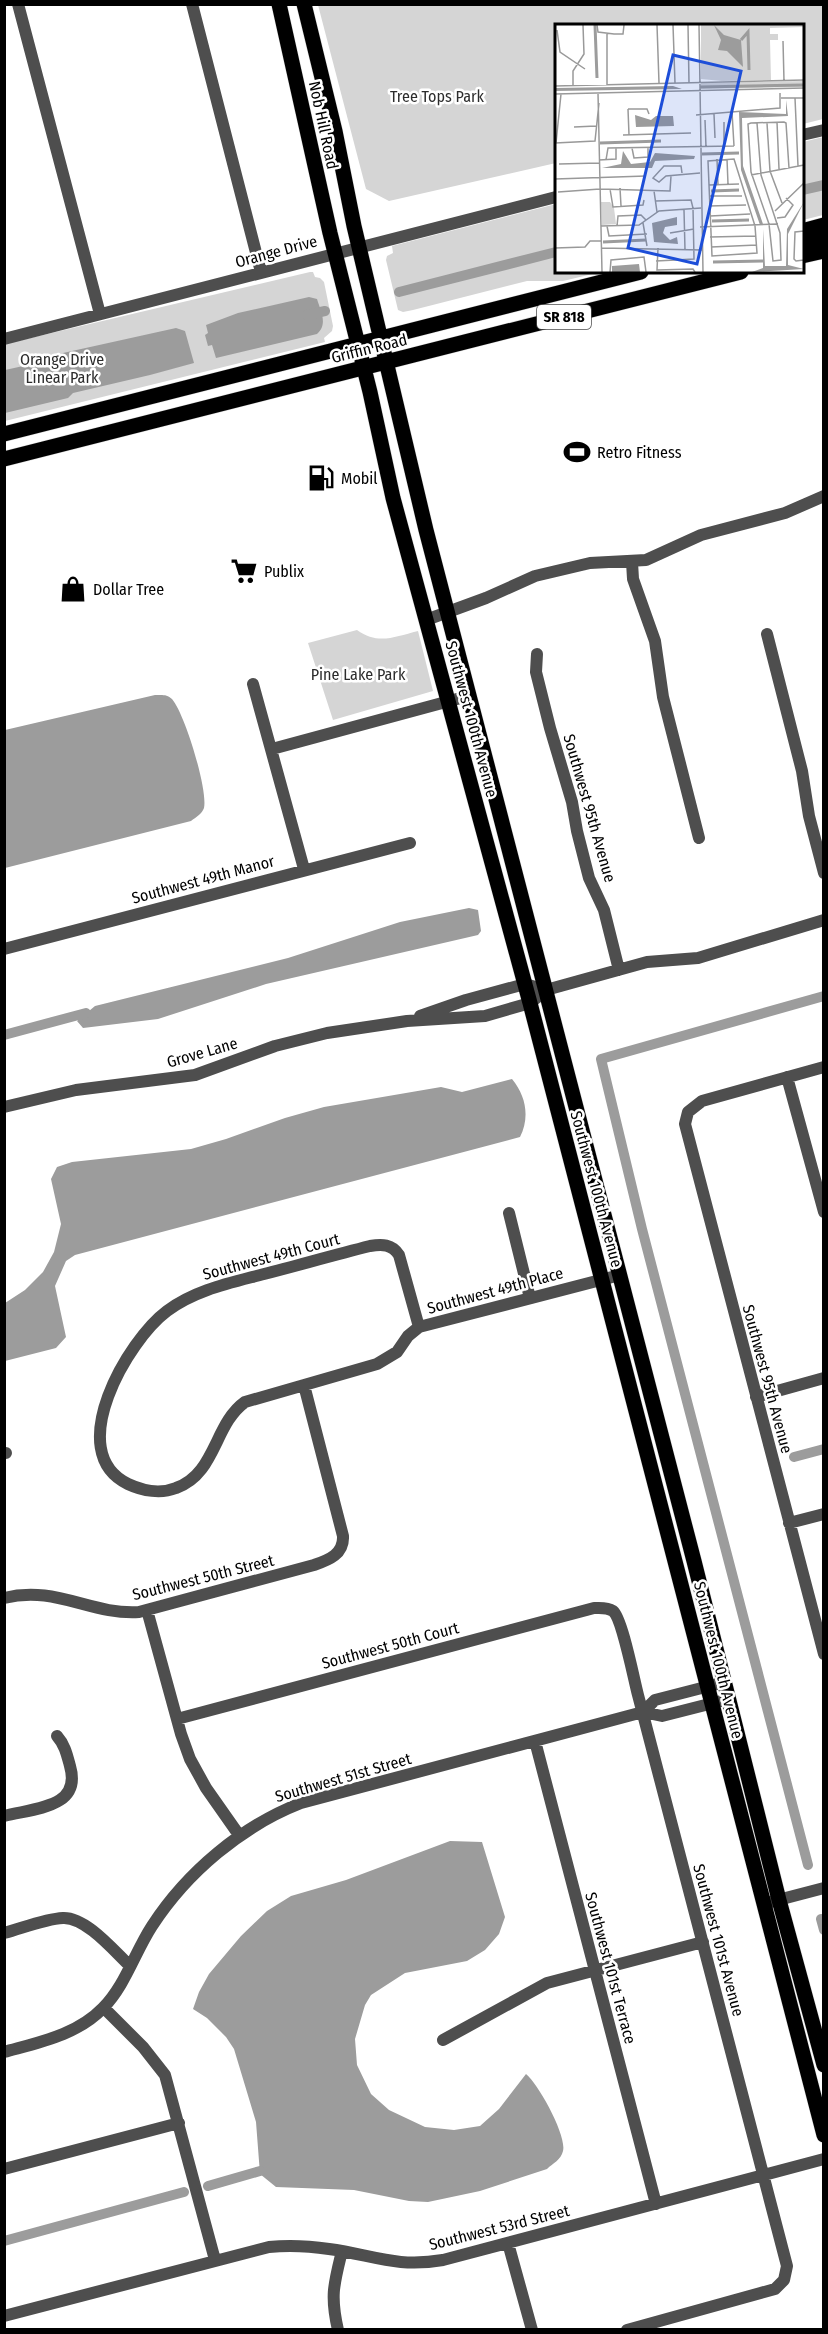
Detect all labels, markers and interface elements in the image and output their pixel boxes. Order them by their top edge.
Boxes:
inset map [555,24,804,273]
street label: Nob Hill Road [305,79,342,171]
park label: Tree Tops Park [390,87,485,106]
street label: Orange Drive [233,231,319,272]
road number: SR 818 [537,305,591,329]
street label: Griffin Road [329,330,409,367]
park label: Orange Drive Linear Park [20,350,104,387]
sports icon: Retro Fitness [562,437,592,467]
place label: Retro Fitness [597,443,682,462]
fuel station icon: Mobil [306,463,336,493]
place label: Mobil [341,469,378,488]
supermarket icon: Publix [229,556,259,586]
place label: Publix [264,562,304,581]
shop icon: Dollar Tree [58,574,88,604]
place label: Dollar Tree [93,580,164,599]
street label: Southwest 100th Avenue [442,639,502,799]
park label: Pine Lake Park [311,665,406,684]
street label: Southwest 95th Avenue [559,732,620,884]
street label: Southwest 49th Manor [130,851,277,908]
street label: Grove Lane [165,1033,240,1072]
street label: Southwest 100th Avenue [567,1109,627,1269]
street label: Southwest 49th Court [201,1229,342,1284]
street label: Southwest 49th Place [425,1263,565,1318]
street label: Southwest 95th Avenue [739,1303,797,1456]
street label: Southwest 50th Street [130,1551,277,1604]
street label: Southwest 100th Avenue [690,1580,747,1741]
street label: Southwest 50th Court [320,1618,461,1673]
street label: Southwest 51st Street [273,1749,414,1806]
street label: Southwest 101st Avenue [689,1862,748,2018]
street label: Southwest 101st Terrace [581,1890,640,2046]
street label: Southwest 53rd Street [427,2201,572,2254]

